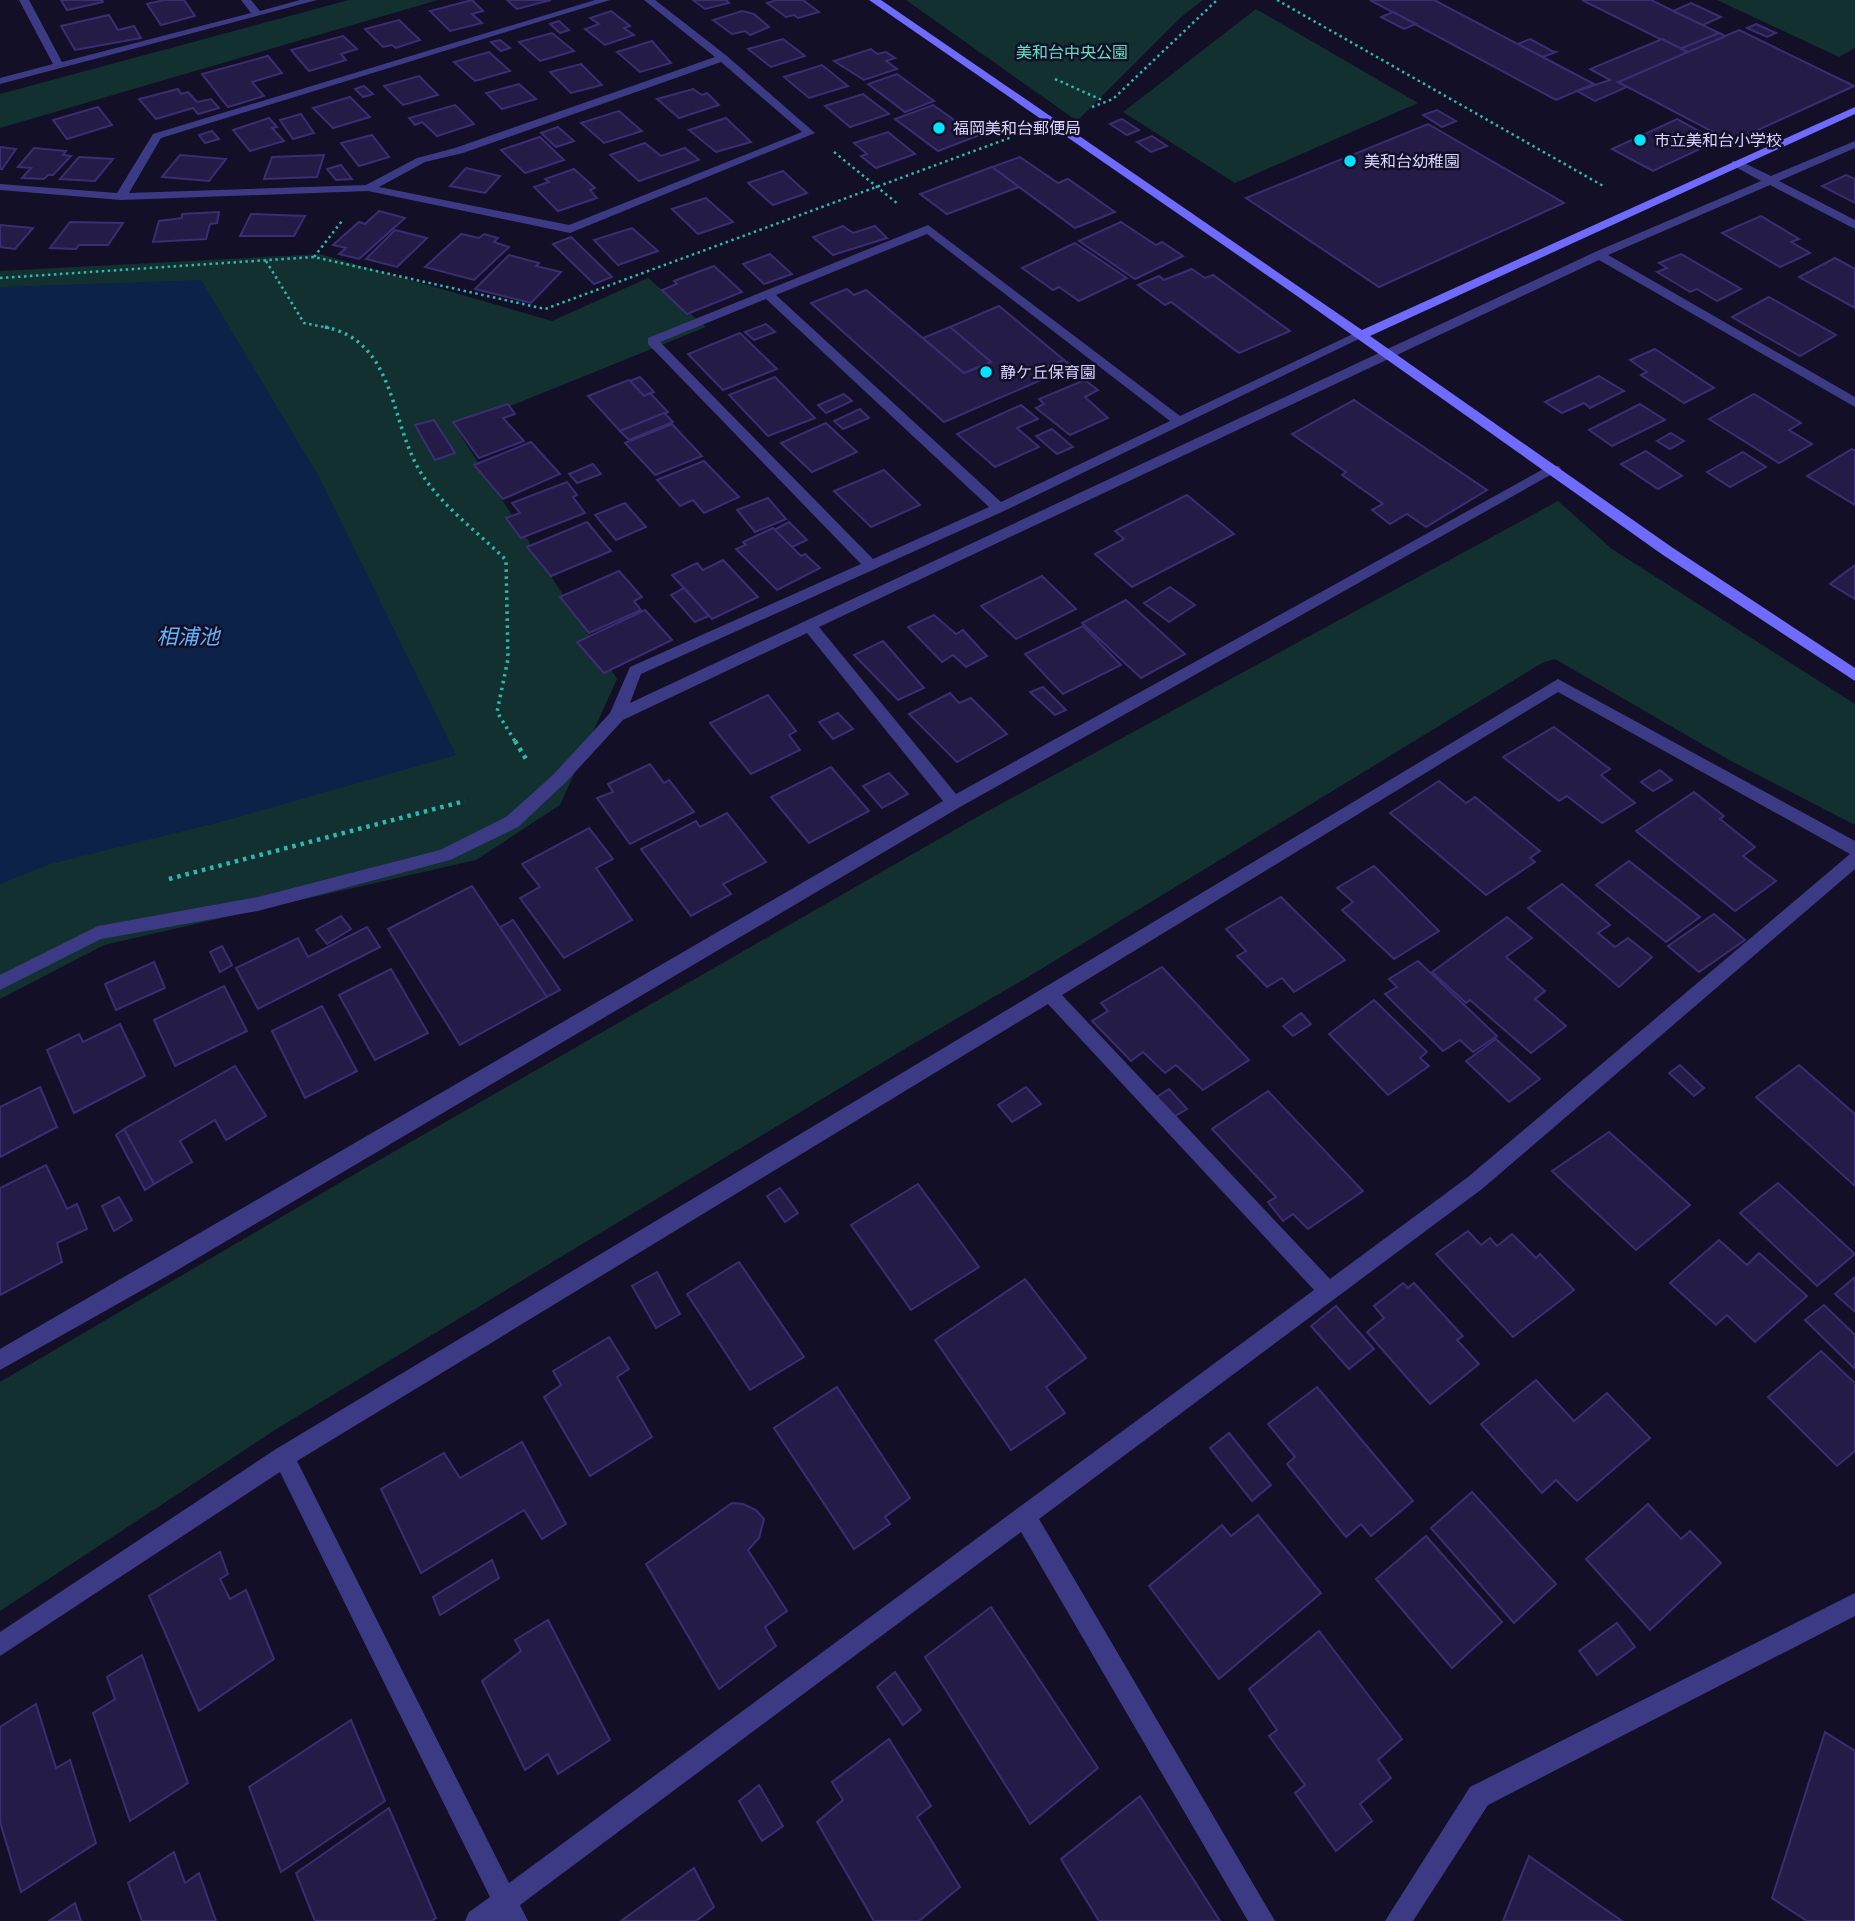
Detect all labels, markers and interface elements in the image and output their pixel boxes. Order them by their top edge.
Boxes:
park label: 美和台中央公園 [1016,43,1128,61]
place label: 福岡美和台郵便局 [953,119,1081,137]
marker: 福岡美和台郵便局 [931,120,947,136]
place label: 市立美和台小学校 [1654,131,1782,149]
marker: 市立美和台小学校 [1632,132,1648,148]
place label: 美和台幼稚園 [1364,152,1460,170]
marker: 美和台幼稚園 [1342,153,1358,169]
place label: 静ケ丘保育園 [1000,363,1096,381]
marker: 静ケ丘保育園 [978,364,994,380]
water label: 相浦池 [157,624,221,648]

